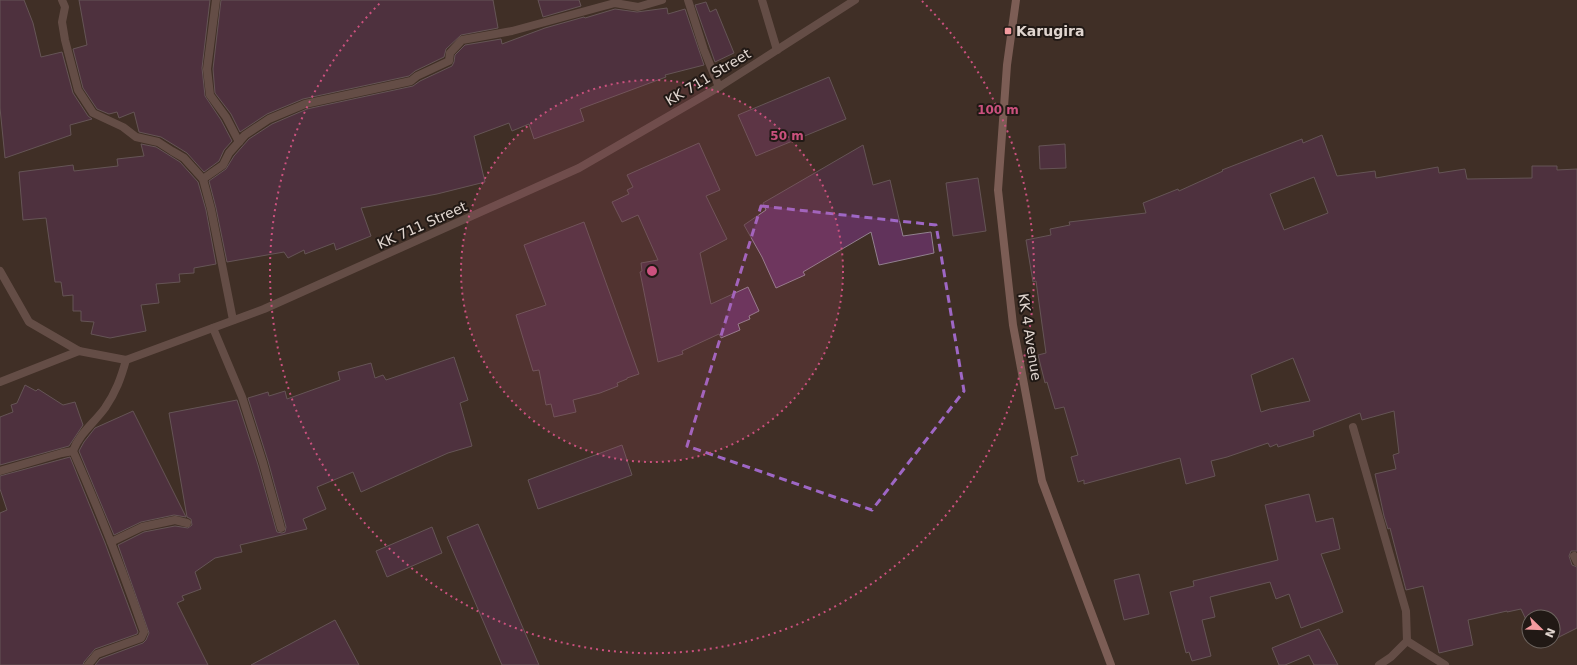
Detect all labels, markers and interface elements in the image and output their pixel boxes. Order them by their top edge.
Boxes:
place label: Karugira [1016,23,1084,39]
marker: Karugira [1003,26,1013,36]
street label: KK 711 Street [663,45,754,109]
text: 100 m [977,103,1019,117]
text: 50 m [770,129,804,143]
street label: KK 711 Street [375,198,470,252]
centre of rings [645,264,659,278]
street label: KK 4 Avenue [1015,292,1045,382]
north arrow [1521,609,1561,649]
text: N [1542,626,1558,639]

